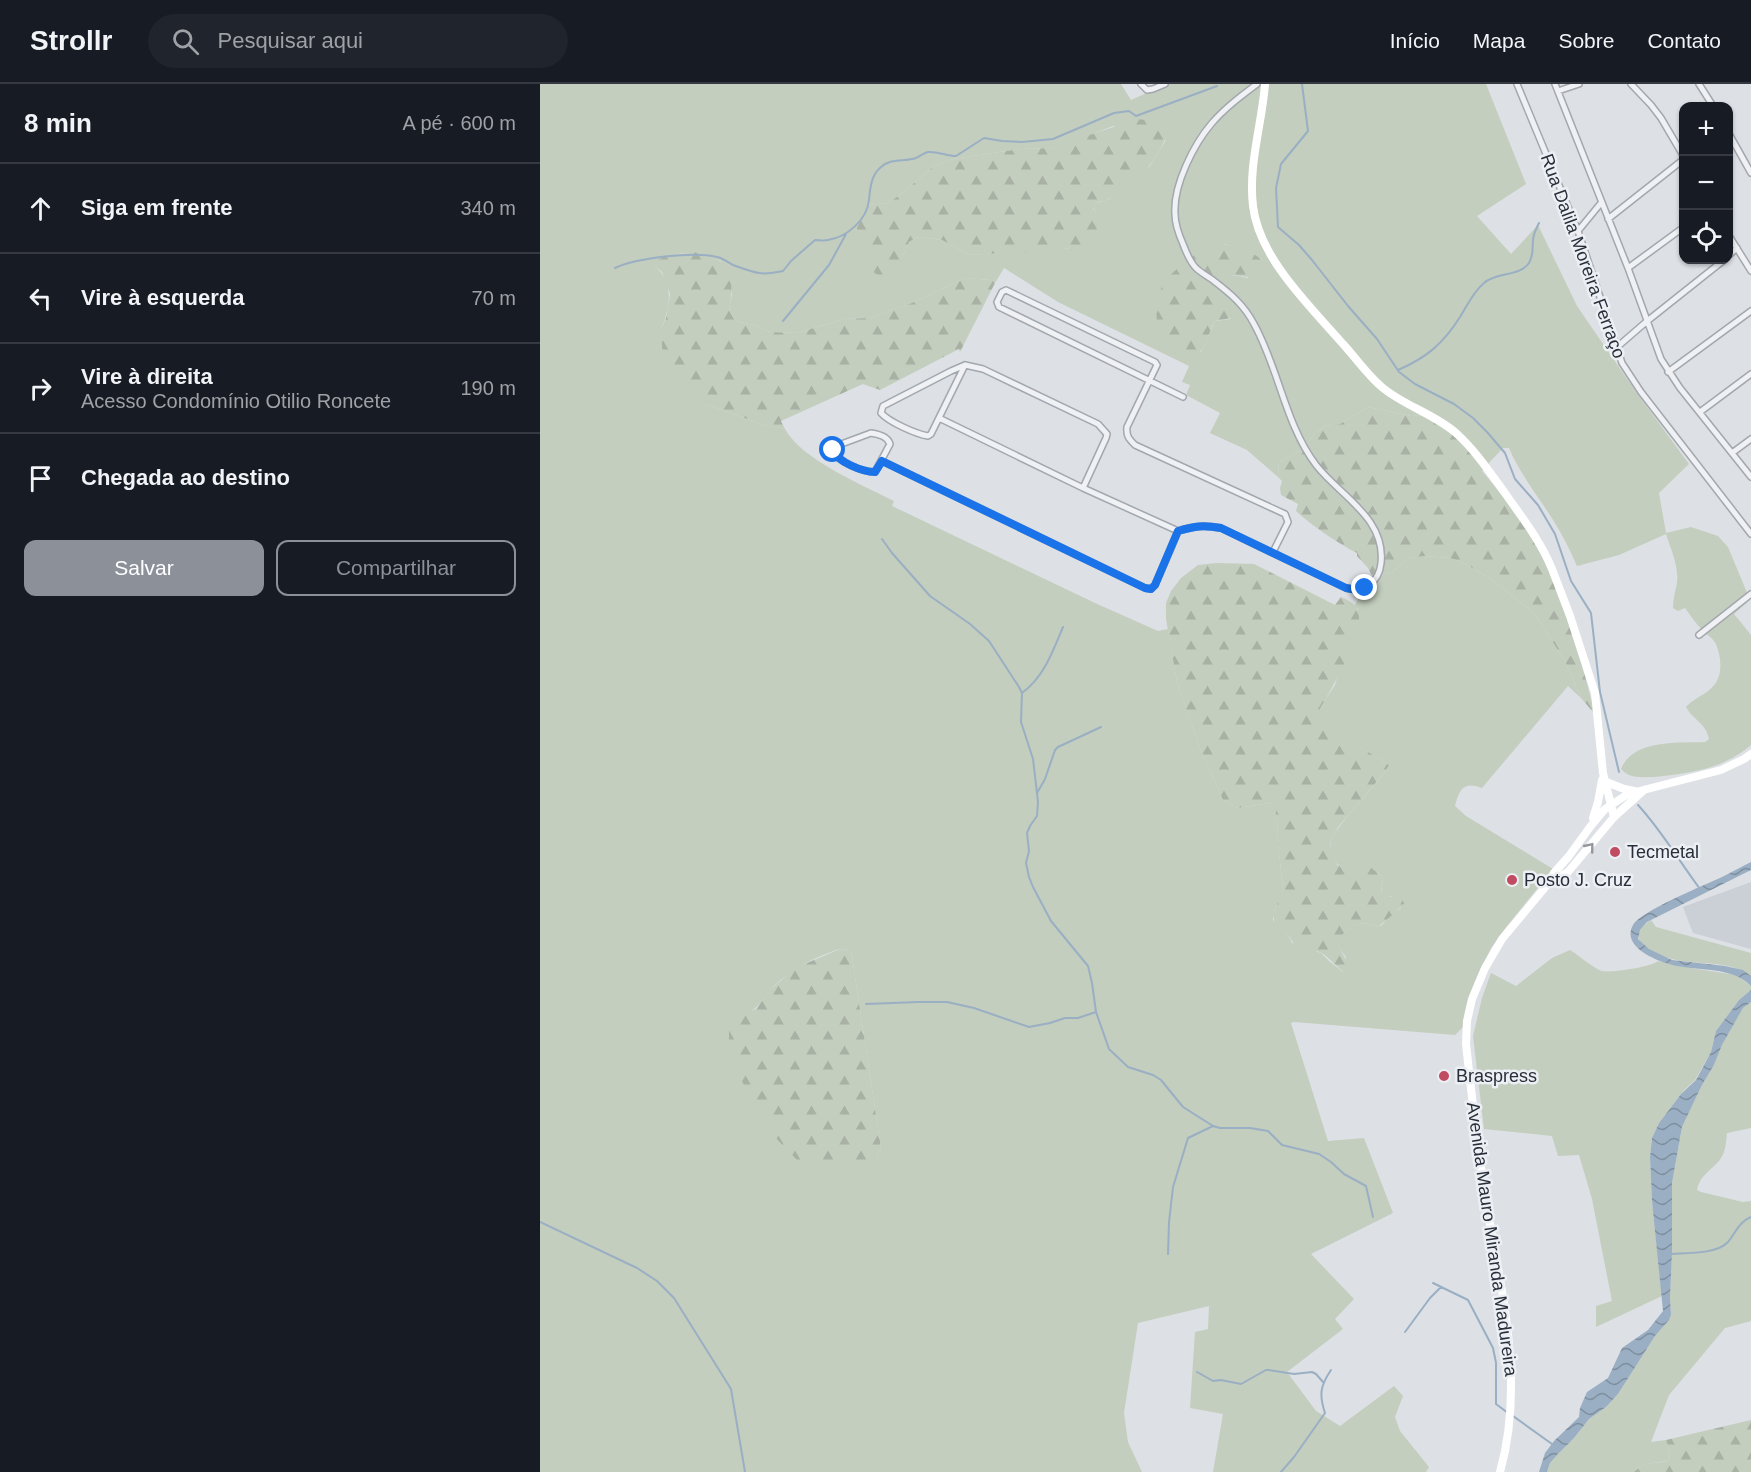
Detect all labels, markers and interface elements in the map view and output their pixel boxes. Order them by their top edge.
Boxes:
search box [148,14,568,68]
text: Strollr [30,25,112,56]
icon: search [169,25,202,58]
text: Pesquisar aqui [217,28,363,53]
text: Início [1390,29,1440,52]
text: Mapa [1473,29,1525,52]
text: Sobre [1558,29,1614,52]
text: Contato [1647,29,1721,52]
map controls [1679,102,1733,264]
button: + [1679,102,1733,156]
text: 8 min [24,108,92,138]
text: A pé · 600 m [403,112,516,134]
street label: Rua Dalila Moreira Ferraço [1537,151,1629,361]
button: − [1679,156,1733,210]
icon: ahead [24,192,57,225]
text: Siga em frente [81,195,233,220]
text: 340 m [460,197,516,219]
button: locate [1679,210,1733,264]
icon: left [24,282,57,315]
text: Vire à esquerda [81,285,244,310]
text: 70 m [472,287,516,309]
text: Vire à direita [81,364,213,389]
icon: right [24,372,57,405]
text: 190 m [460,377,516,399]
text: Acesso Condomínio Otilio Roncete [81,390,391,412]
route start [819,436,845,462]
icon: arrive [24,462,57,495]
text: Chegada ao destino [81,465,290,490]
button: Salvar [24,540,264,596]
button: Compartilhar [276,540,516,596]
route end [1351,574,1377,600]
place label: Tecmetal [1627,842,1699,862]
one-way arrow [1582,843,1593,854]
marker: Tecmetal [1608,845,1622,859]
place label: Posto J. Cruz [1524,870,1632,890]
marker: Posto J. Cruz [1505,873,1519,887]
place label: Braspress [1456,1066,1537,1086]
marker: Braspress [1437,1069,1451,1083]
street label: Avenida Mauro Miranda Madureira [1463,1101,1521,1378]

